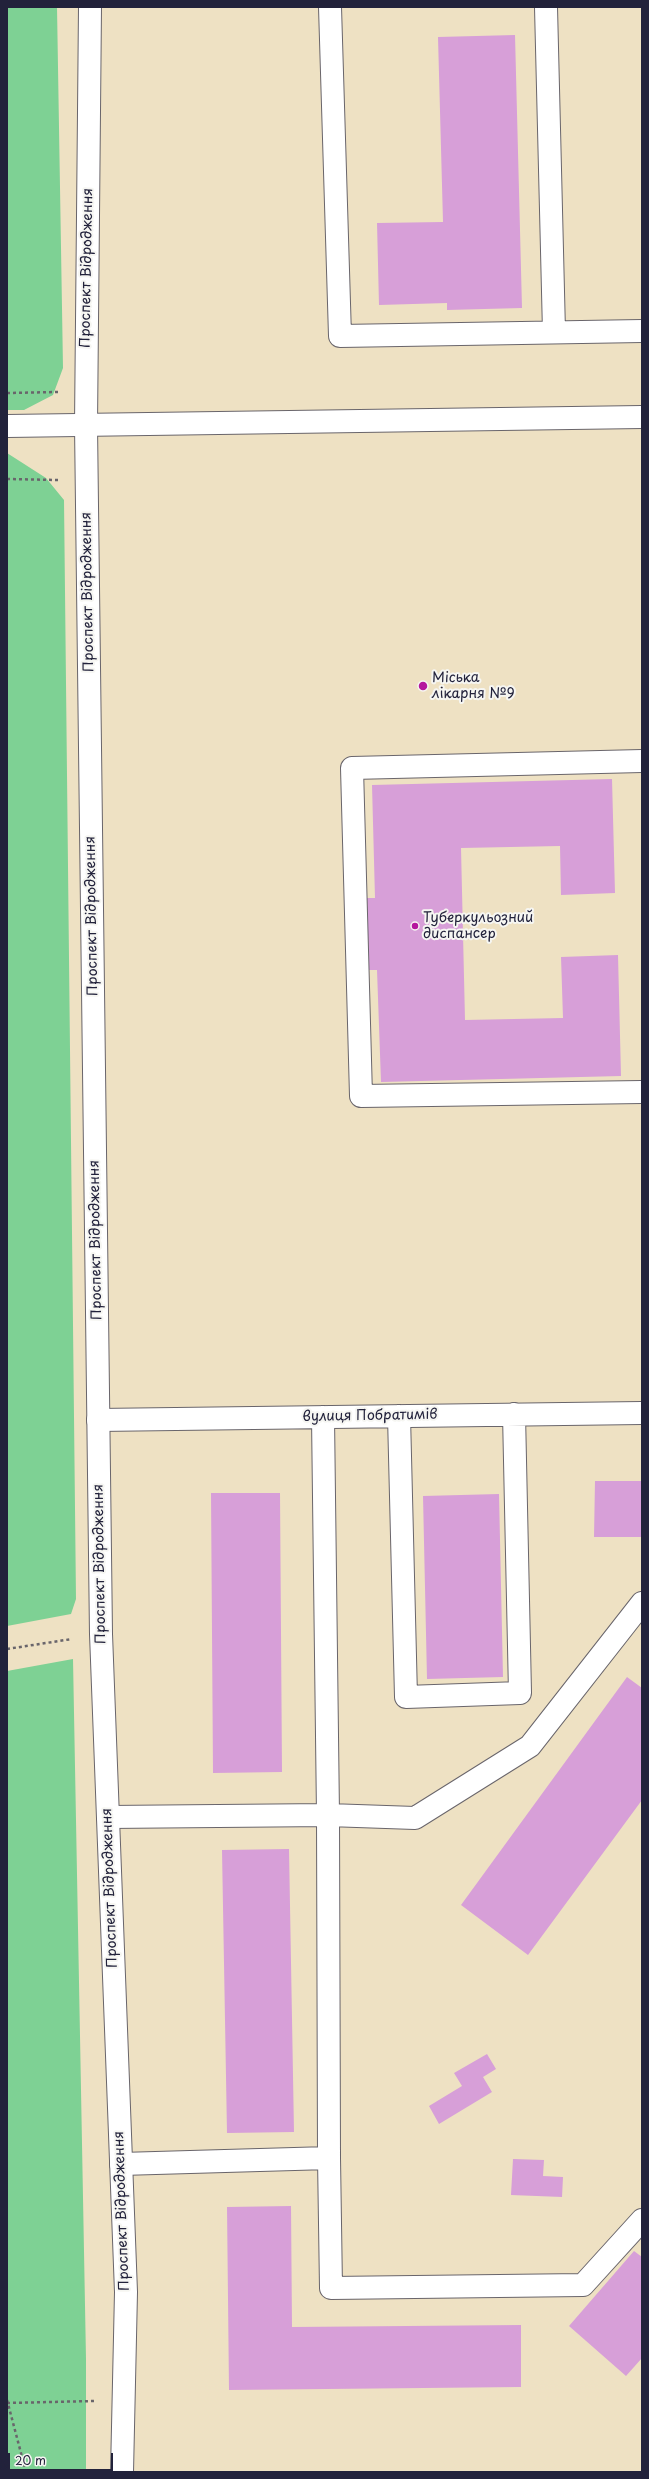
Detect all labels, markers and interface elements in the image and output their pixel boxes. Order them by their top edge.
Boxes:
street label: Проспект Відродження [77,188,97,348]
street label: Проспект Відродження [78,512,98,672]
place label: Міська лікарня №9 [432,670,515,702]
marker: Міська лікарня №9 [417,680,429,692]
street label: Проспект Відродження [82,836,102,996]
place label: Туберкульозний диспансер [423,910,533,942]
marker: Туберкульозний диспансер [410,921,420,931]
street label: Проспект Відродження [86,1160,106,1320]
street label: вулиця Побратимів [302,1406,438,1426]
street label: Проспект Відродження [90,1484,110,1644]
street label: Проспект Відродження [99,1808,121,1968]
street label: Проспект Відродження [111,2131,133,2291]
scale bar [10,2445,115,2471]
text: 20 m [15,2451,46,2469]

